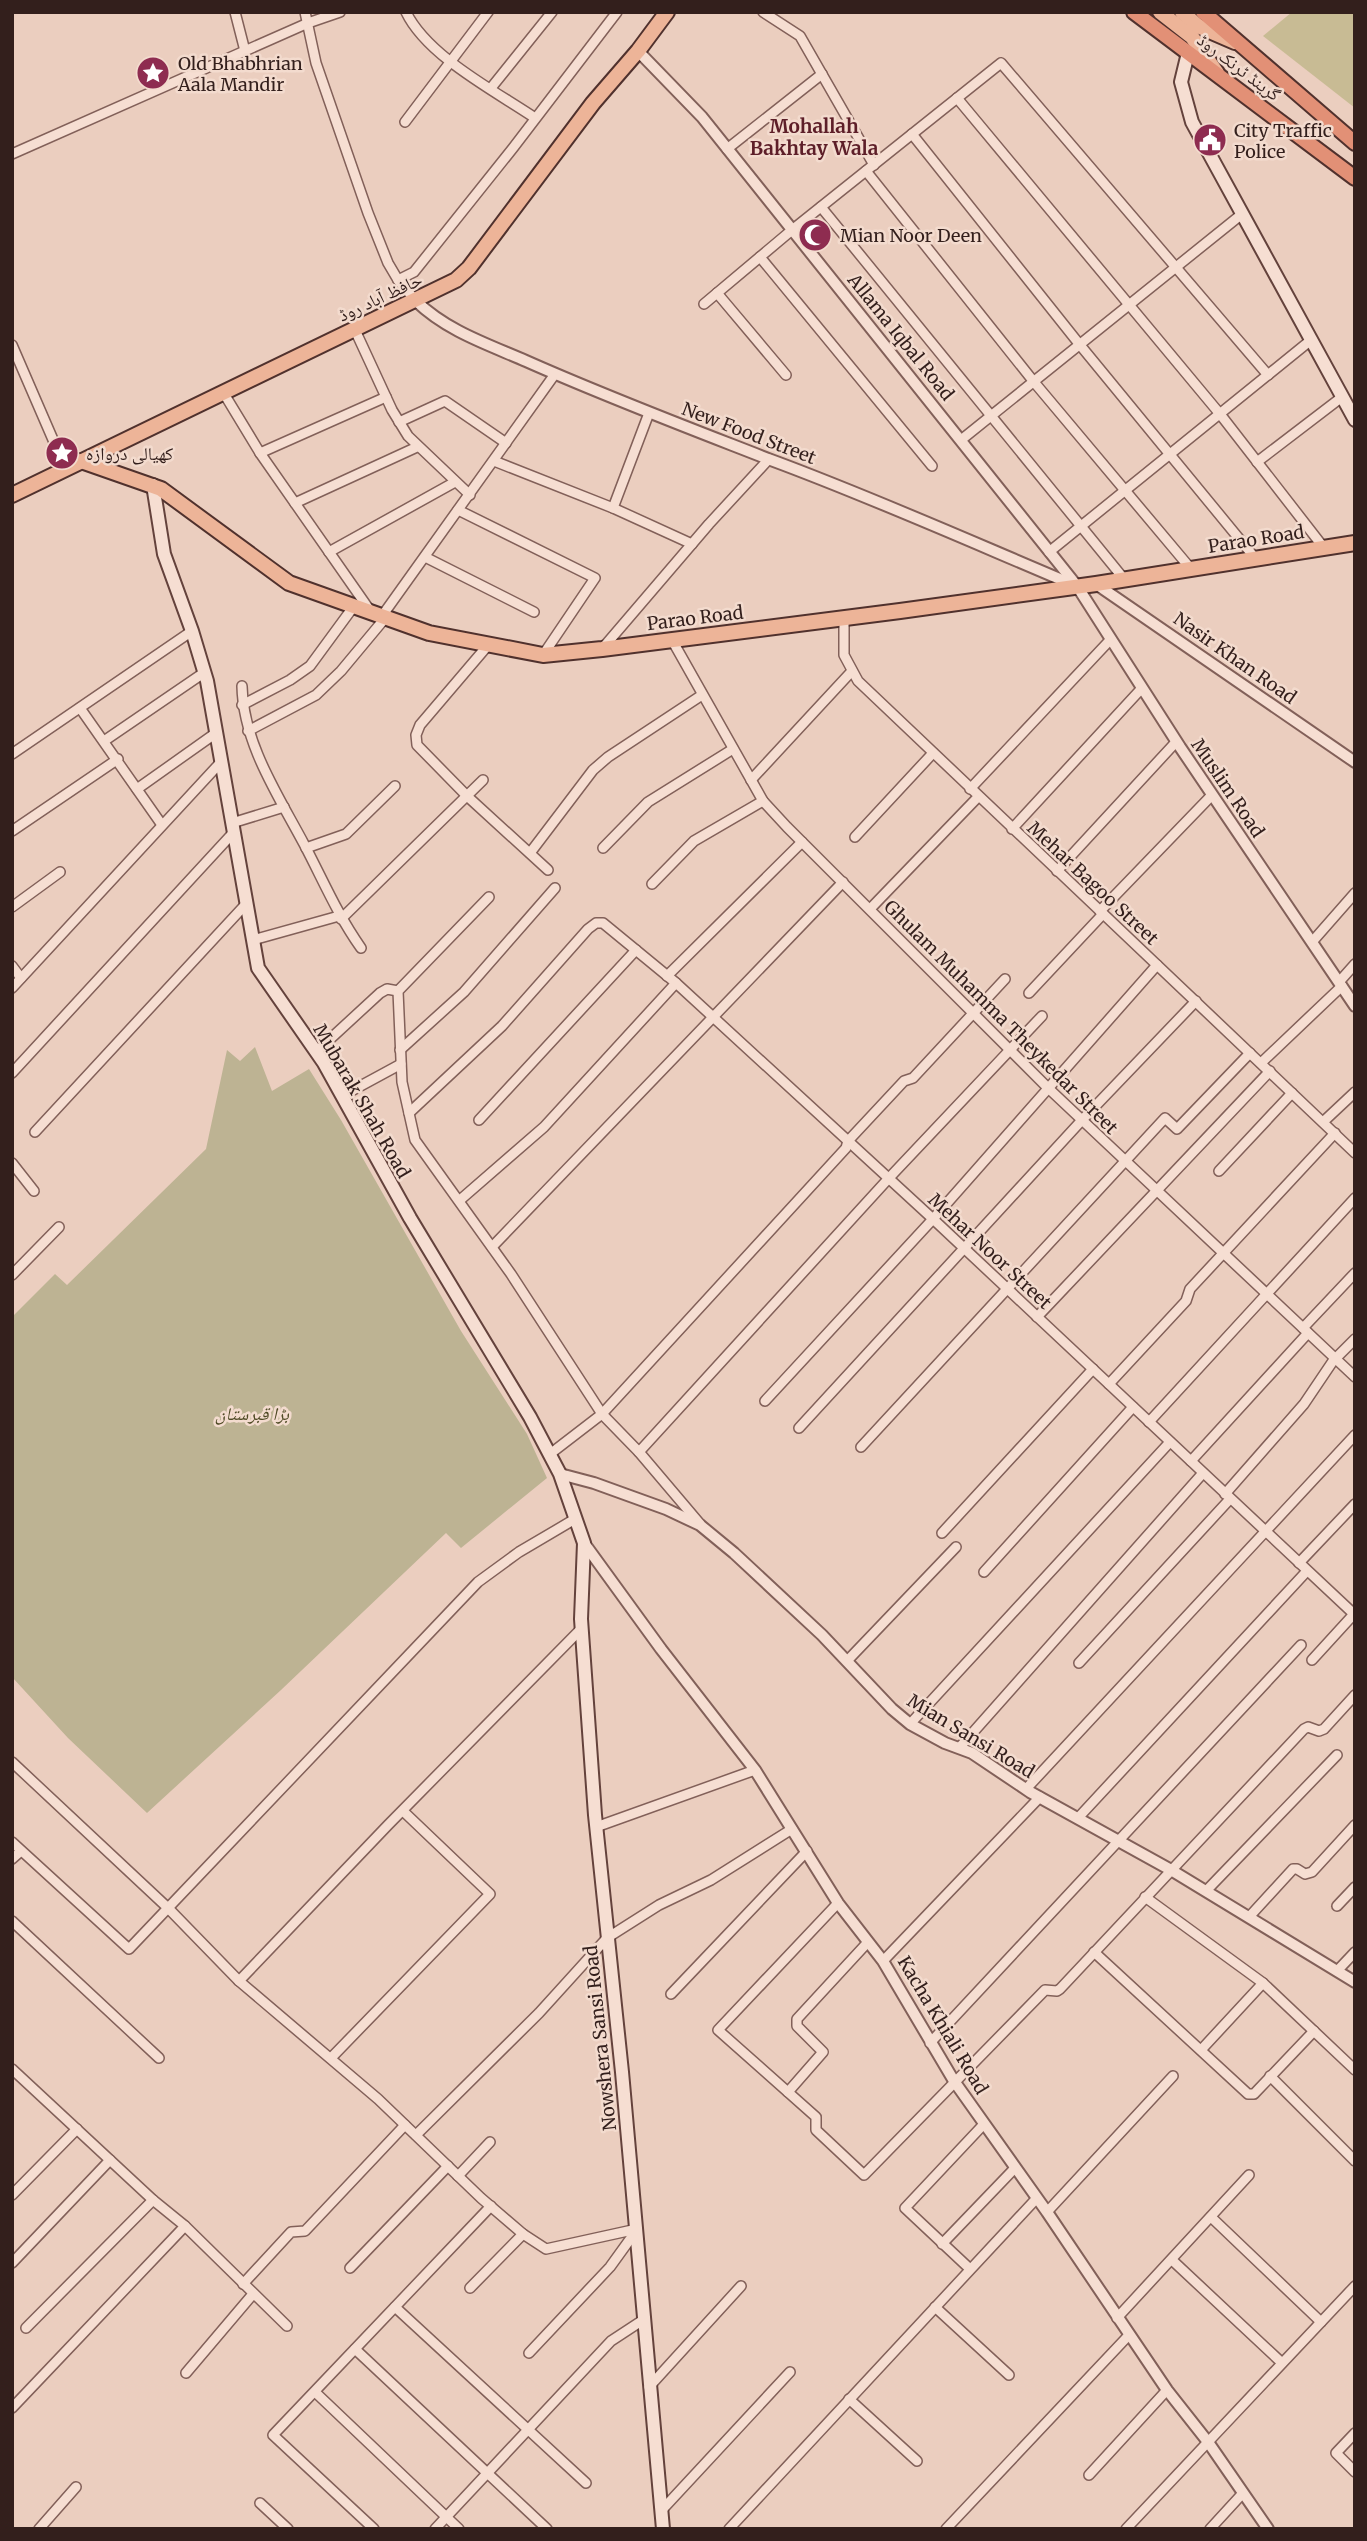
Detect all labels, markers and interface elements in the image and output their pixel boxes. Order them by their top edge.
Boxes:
street label: گرینڈ ٹرنک روڈ [1193,28,1286,106]
place label: Old Bhabhrian Aala Mandir [177,52,303,96]
place icon: Old Bhabhrian Aala Mandir [134,54,172,92]
district label: Mohallah Bakhtay Wala [750,114,879,160]
place label: City Traffic Police [1234,119,1332,163]
public building icon: City Traffic Police [1191,121,1229,159]
mosque icon: Mian Noor Deen [796,216,834,254]
place label: Mian Noor Deen [840,224,982,247]
street label: حافظ آباد روڈ [334,268,426,326]
street label: Allama Iqbal Road [842,268,959,405]
street label: New Food Street [679,397,819,469]
place icon: کھیالی دروازہ [43,434,81,472]
place label: کھیالی دروازہ [86,442,174,465]
street label: Parao Road [1206,520,1306,558]
street label: Parao Road [645,601,745,635]
street label: Nasir Khan Road [1169,607,1301,709]
street label: Muslim Road [1186,734,1270,842]
street label: Mehar Bagoo Street [1023,816,1163,950]
street label: Ghulam Muhamma Theykedar Street [879,895,1123,1139]
street label: Mubarak Shah Road [309,1020,416,1182]
street label: Mehar Noor Street [924,1188,1056,1314]
park label: بڑا قبرستان [215,1402,290,1425]
street label: Mian Sansi Road [903,1689,1039,1783]
street label: Nowshera Sansi Road [579,1944,621,2132]
street label: Kacha Khiali Road [893,1952,993,2098]

